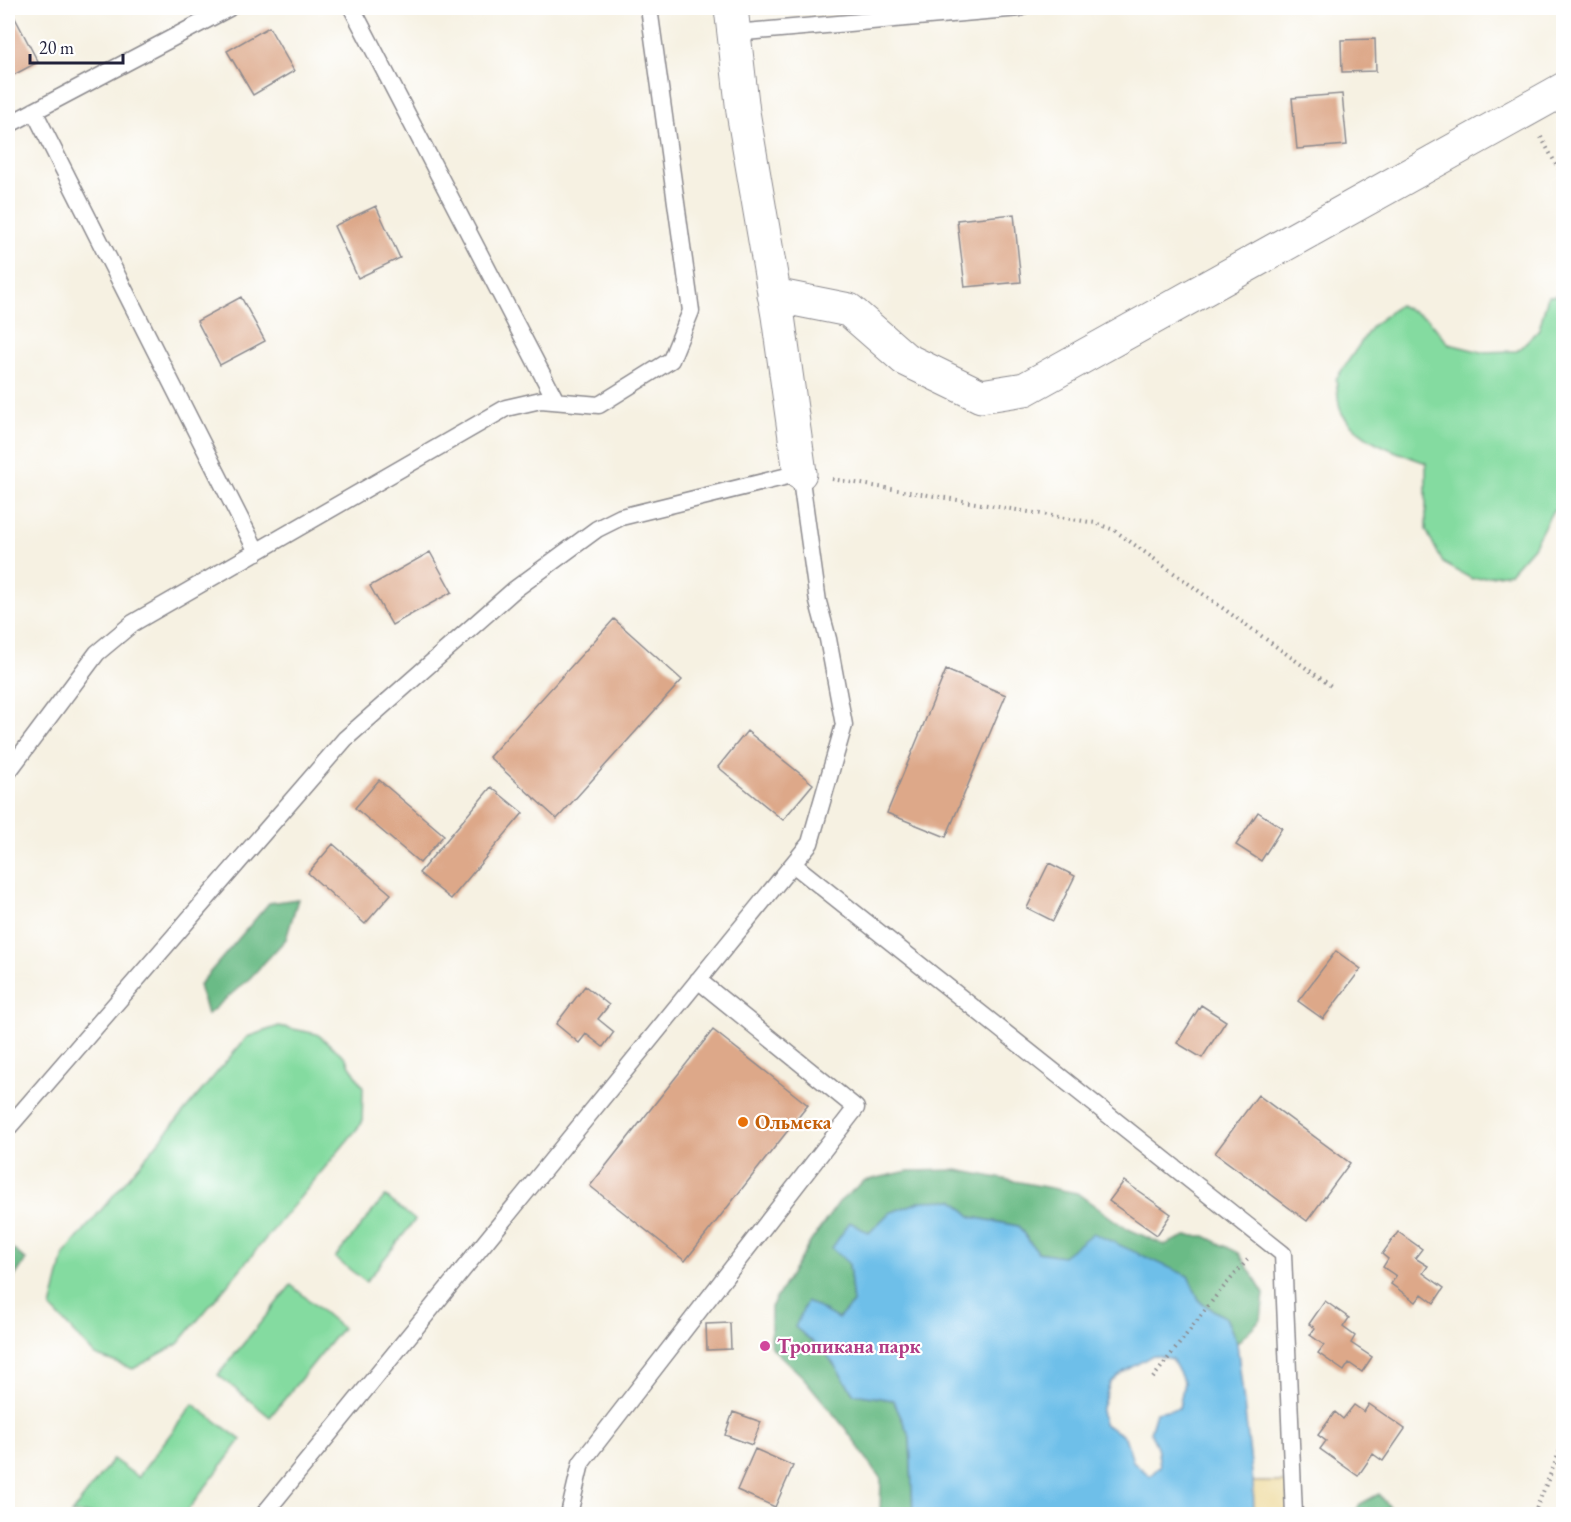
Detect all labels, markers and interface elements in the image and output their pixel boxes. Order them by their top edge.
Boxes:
scale bar [30,27,123,65]
text: 20 m [39,36,74,59]
place label: Ольмека [755,1109,832,1135]
marker: Ольмека [736,1115,750,1129]
place label: Тропикана парк [777,1333,921,1359]
marker: Тропикана парк [758,1339,772,1353]

